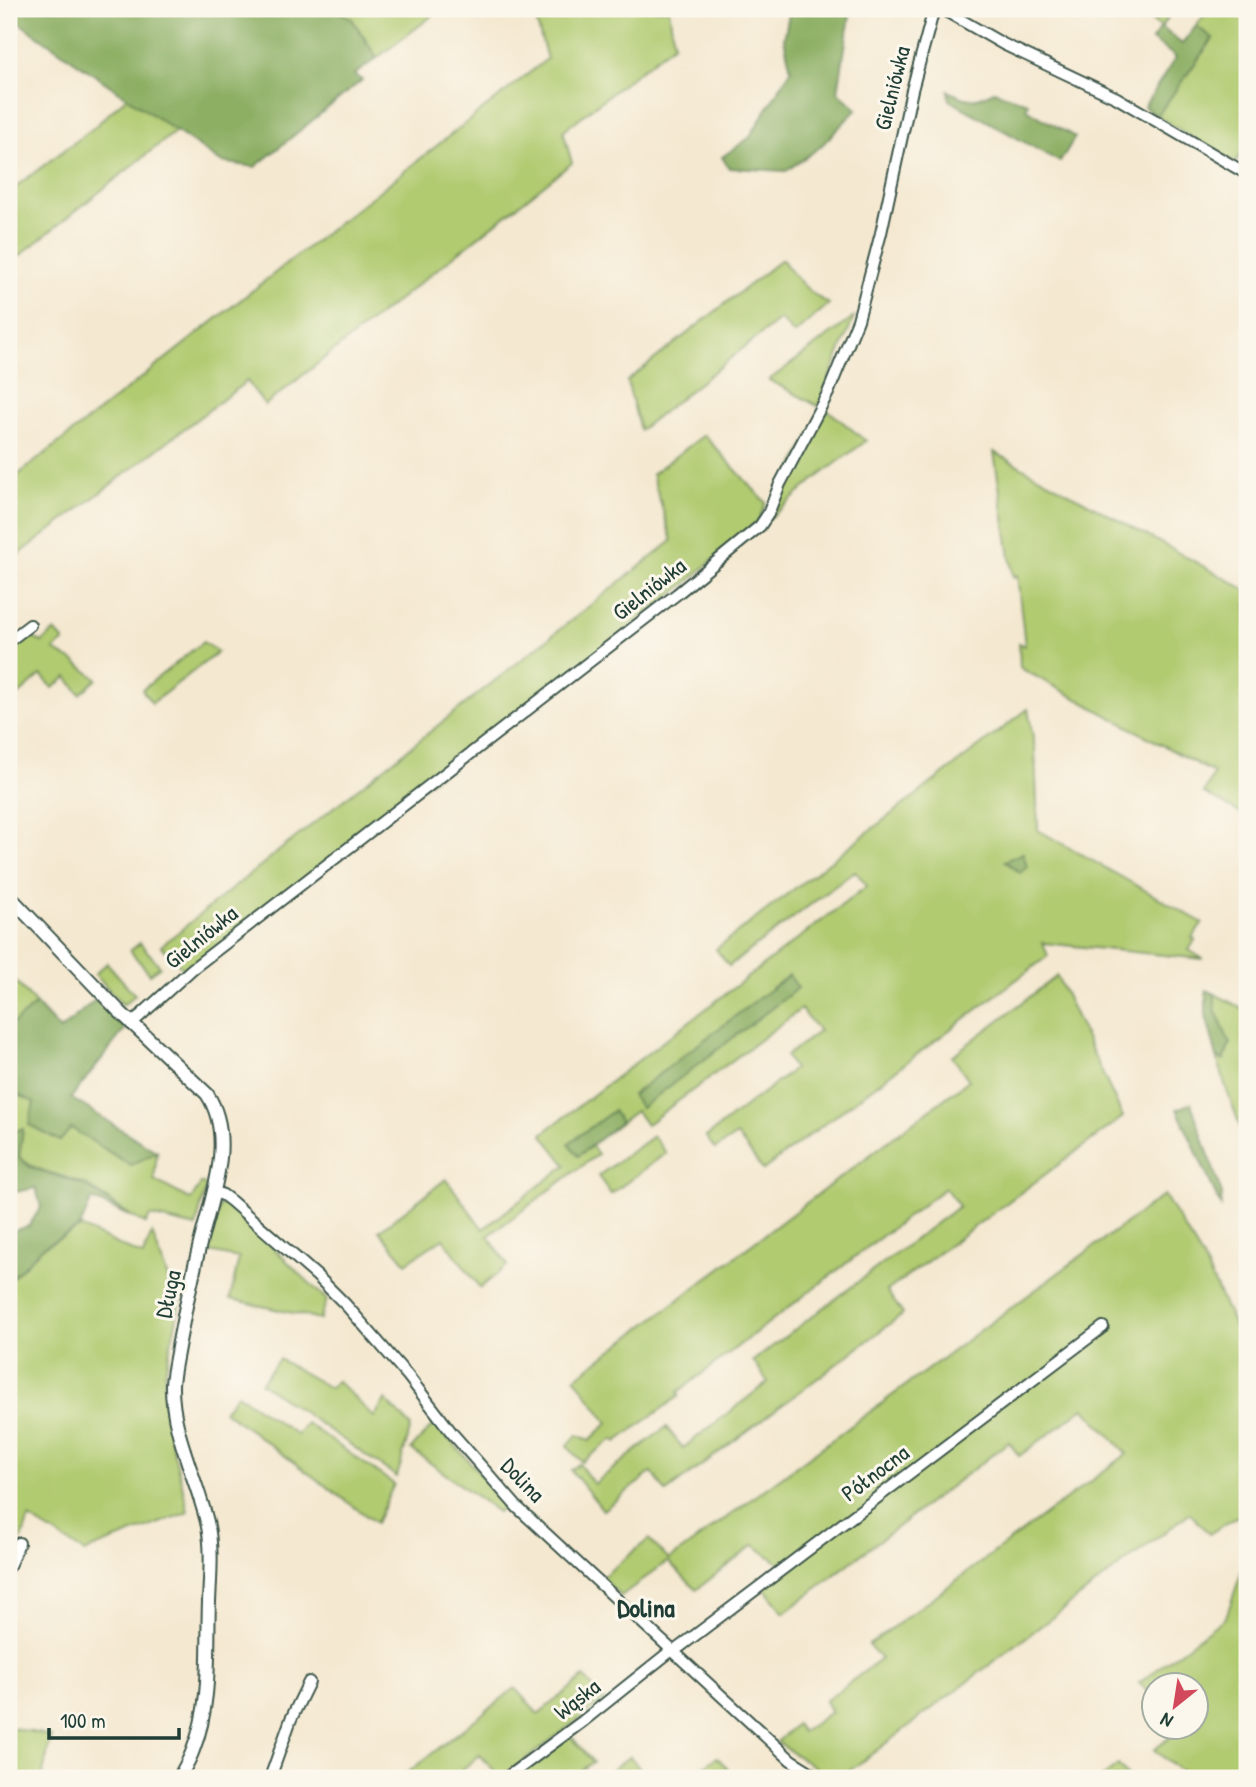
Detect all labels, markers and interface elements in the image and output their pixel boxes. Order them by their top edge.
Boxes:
street label: Gielniówka [866,43,917,133]
street label: Gielniówka [605,550,692,627]
street label: Gielniówka [158,898,244,976]
street label: Długa [147,1267,188,1321]
street label: Północna [835,1437,915,1508]
street label: Dolina [495,1451,552,1509]
district label: Dolina [617,1590,676,1625]
street label: Wąska [547,1671,606,1726]
north arrow [1140,1672,1210,1742]
scale bar [49,1696,178,1740]
text: 100 m [60,1706,106,1735]
text: N [1156,1707,1177,1735]

